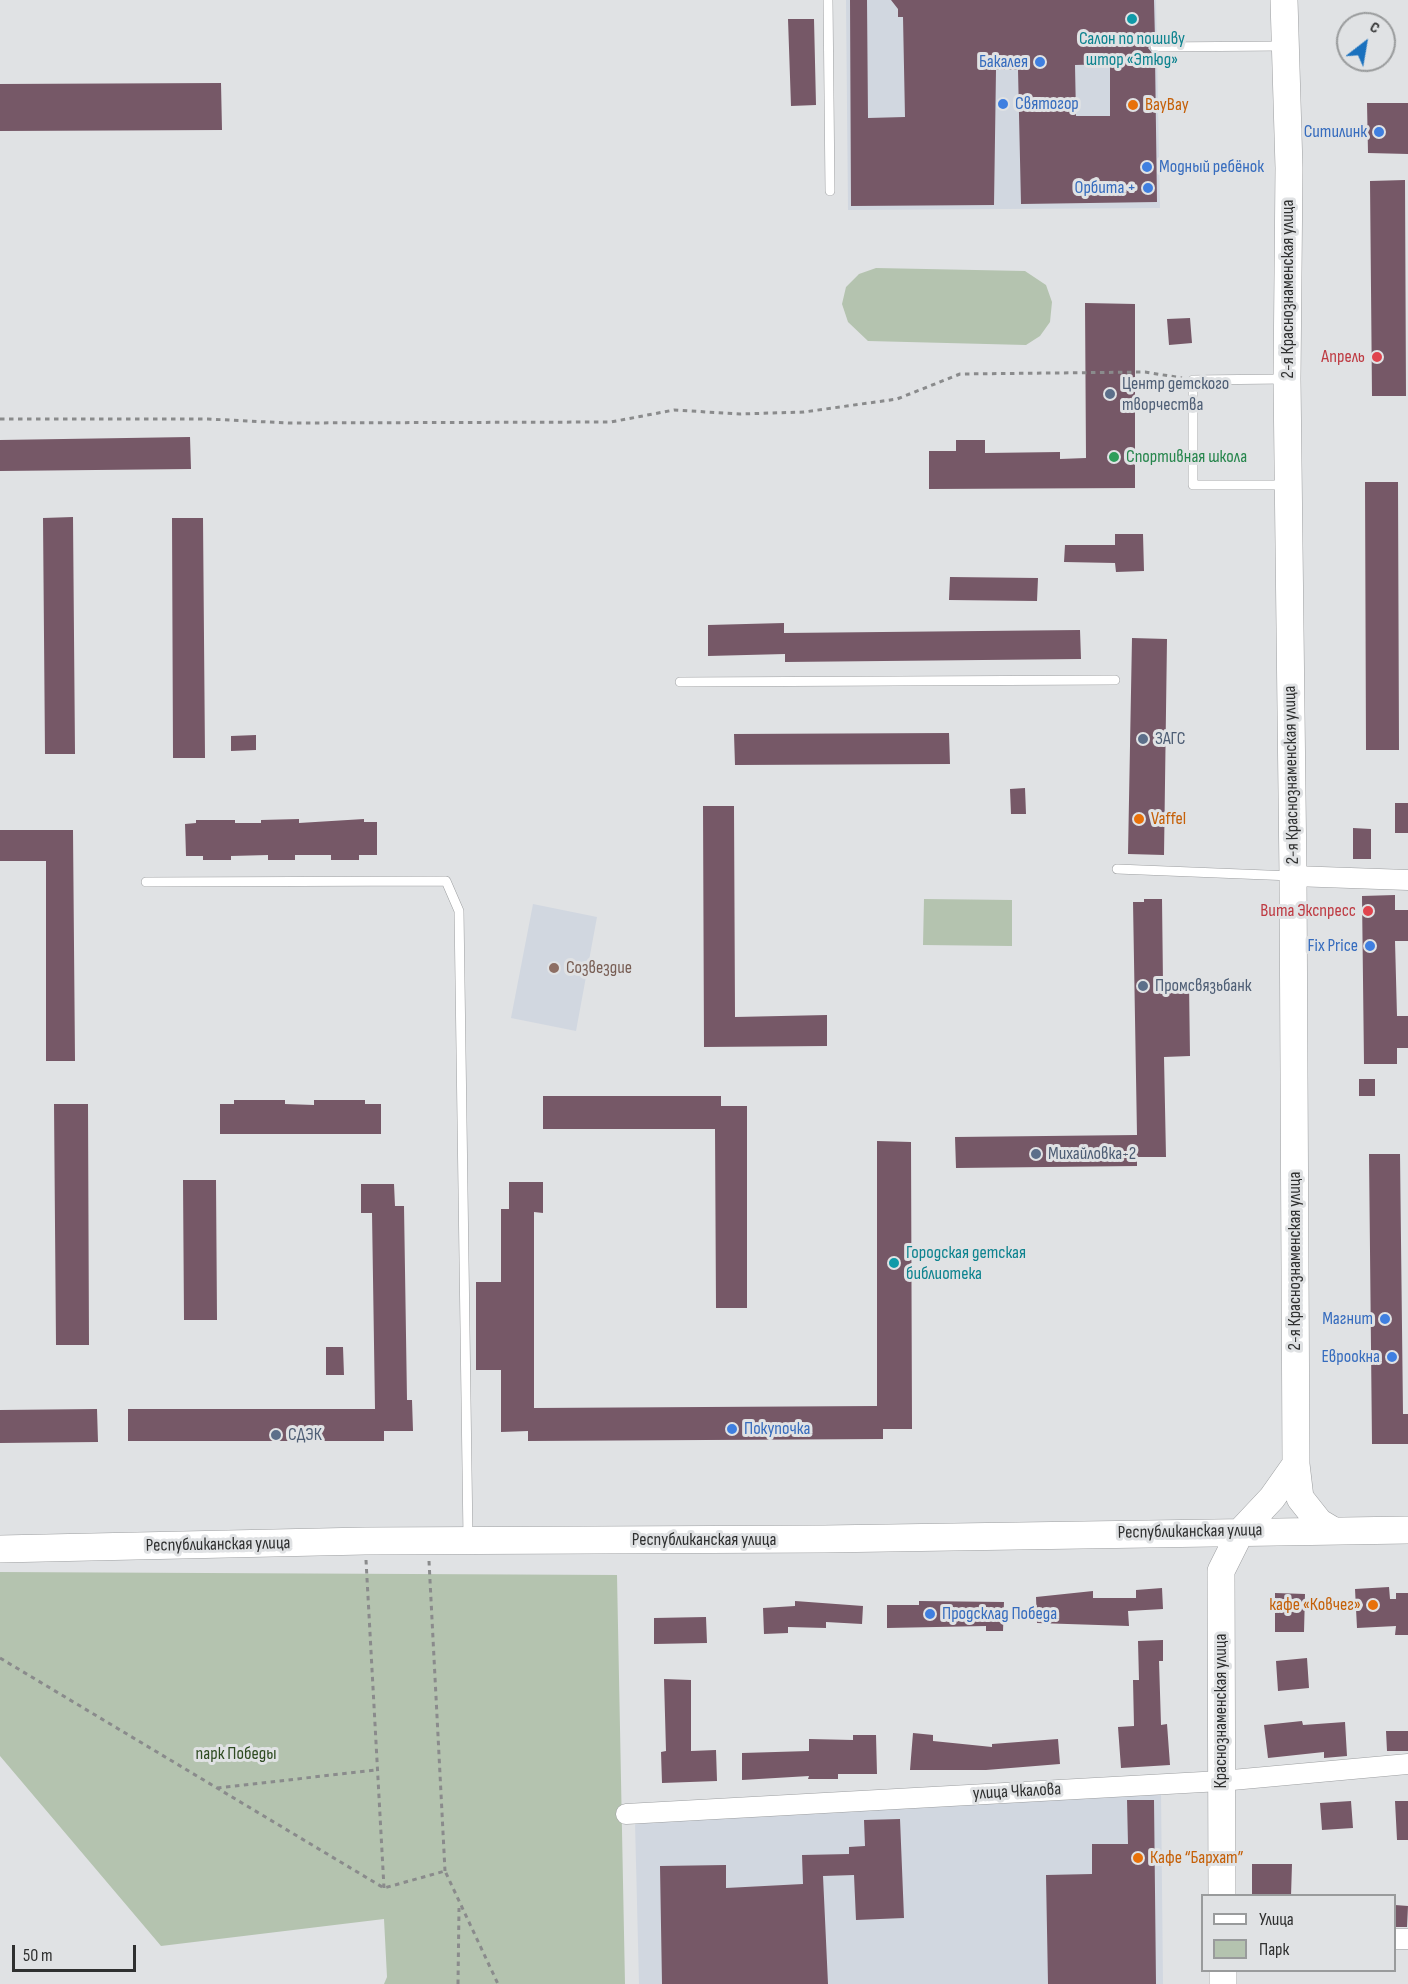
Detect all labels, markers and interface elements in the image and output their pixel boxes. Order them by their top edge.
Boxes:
marker: Салон по пошиву штор «Этюд» [1125,12,1139,26]
north arrow [1336,12,1396,72]
text: С [1366,18,1383,38]
place label: Салон по пошиву штор «Этюд» [1079,28,1185,70]
place label: Бакалея [979,51,1028,73]
marker: Бакалея [1033,55,1047,69]
place label: Святогор [1015,93,1079,115]
place label: BayBay [1145,94,1189,116]
marker: Святогор [996,97,1010,111]
marker: BayBay [1126,98,1140,112]
place label: Ситилинк [1304,121,1367,143]
marker: Ситилинк [1372,125,1386,139]
place label: Модный ребёнок [1159,156,1264,178]
marker: Модный ребёнок [1140,160,1154,174]
place label: Орбита + [1075,177,1136,199]
marker: Орбита + [1141,181,1155,195]
street label: 2-я Краснознаменская улица [1277,200,1299,378]
place label: Апрель [1321,346,1365,368]
marker: Апрель [1370,350,1384,364]
place label: Центр детского творчества [1122,373,1229,416]
marker: Центр детского творчества [1103,387,1117,401]
place label: Спортивная школа [1126,446,1247,468]
marker: Спортивная школа [1107,450,1121,464]
street label: 2-я Краснознаменская улица [1280,685,1304,865]
place label: ЗАГС [1155,728,1186,750]
marker: ЗАГС [1136,732,1150,746]
place label: Vaffel [1151,808,1186,830]
marker: Vaffel [1132,812,1146,826]
place label: Вита Экспресс [1260,900,1356,922]
marker: Вита Экспресс [1361,904,1375,918]
place label: Fix Price [1307,935,1358,957]
marker: Fix Price [1363,939,1377,953]
place label: Созвездие [566,957,632,979]
marker: Созвездие [547,961,561,975]
place label: Промсвязьбанк [1155,975,1252,997]
marker: Промсвязьбанк [1136,979,1150,993]
place label: Михайловка-2 [1048,1143,1136,1165]
marker: Михайловка-2 [1029,1147,1043,1161]
street label: 2-я Краснознаменская улица [1284,1172,1306,1350]
place label: Городская детская библиотека [906,1242,1026,1284]
marker: Городская детская библиотека [887,1256,901,1270]
place label: Магнит [1322,1308,1373,1330]
marker: Магнит [1378,1312,1392,1326]
place label: Евроокна [1321,1346,1380,1368]
marker: Евроокна [1385,1350,1399,1364]
place label: Покупочка [744,1418,810,1440]
marker: Покупочка [725,1422,739,1436]
place label: СДЭК [288,1424,322,1446]
marker: СДЭК [269,1428,283,1442]
street label: Республиканская улица [1117,1520,1263,1544]
street label: Республиканская улица [632,1529,776,1551]
street label: Республиканская улица [145,1533,291,1557]
place label: кафе «Ковчег» [1269,1594,1361,1616]
marker: кафе «Ковчег» [1366,1598,1380,1612]
place label: Продсклад Победа [942,1603,1057,1625]
marker: Продсклад Победа [923,1607,937,1621]
street label: Краснознаменская улица [1210,1634,1232,1788]
park label: парк Победы [196,1743,276,1765]
street label: улица Чкалова [972,1779,1062,1805]
place label: Кафе “Бархат” [1150,1847,1244,1869]
marker: Кафе “Бархат” [1131,1851,1145,1865]
legend [1201,1894,1396,1972]
text: Улица [1259,1909,1294,1930]
scale bar [15,1933,140,1971]
text: Парк [1259,1939,1289,1960]
text: 50 m [23,1945,53,1966]

